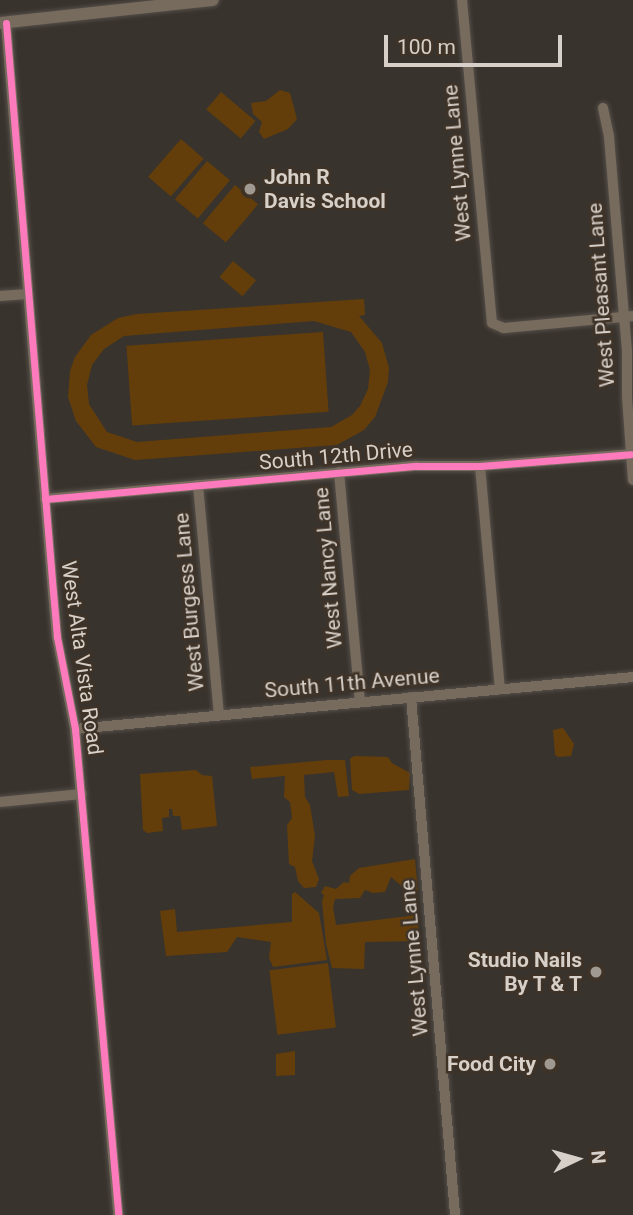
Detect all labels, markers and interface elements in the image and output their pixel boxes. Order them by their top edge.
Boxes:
scale bar [388,21,566,65]
text: 100 m [397,35,456,59]
street label: West Lynne Lane [438,84,476,242]
place label: John R Davis School [264,164,386,214]
marker: John R Davis School [242,181,258,197]
street label: West Pleasant Lane [582,202,620,388]
street label: South 12th Drive [258,437,414,475]
street label: West Nancy Lane [308,486,348,650]
street label: West Burgess Lane [169,512,209,692]
street label: West Alta Vista Road [56,559,108,757]
street label: South 11th Avenue [263,663,441,703]
street label: West Lynne Lane [395,879,433,1037]
place label: Studio Nails By T & T [468,947,582,997]
marker: Studio Nails By T & T [588,964,604,980]
place label: Food City [447,1051,536,1077]
marker: Food City [542,1056,558,1072]
north arrow [542,1124,612,1194]
text: N [586,1149,610,1165]

